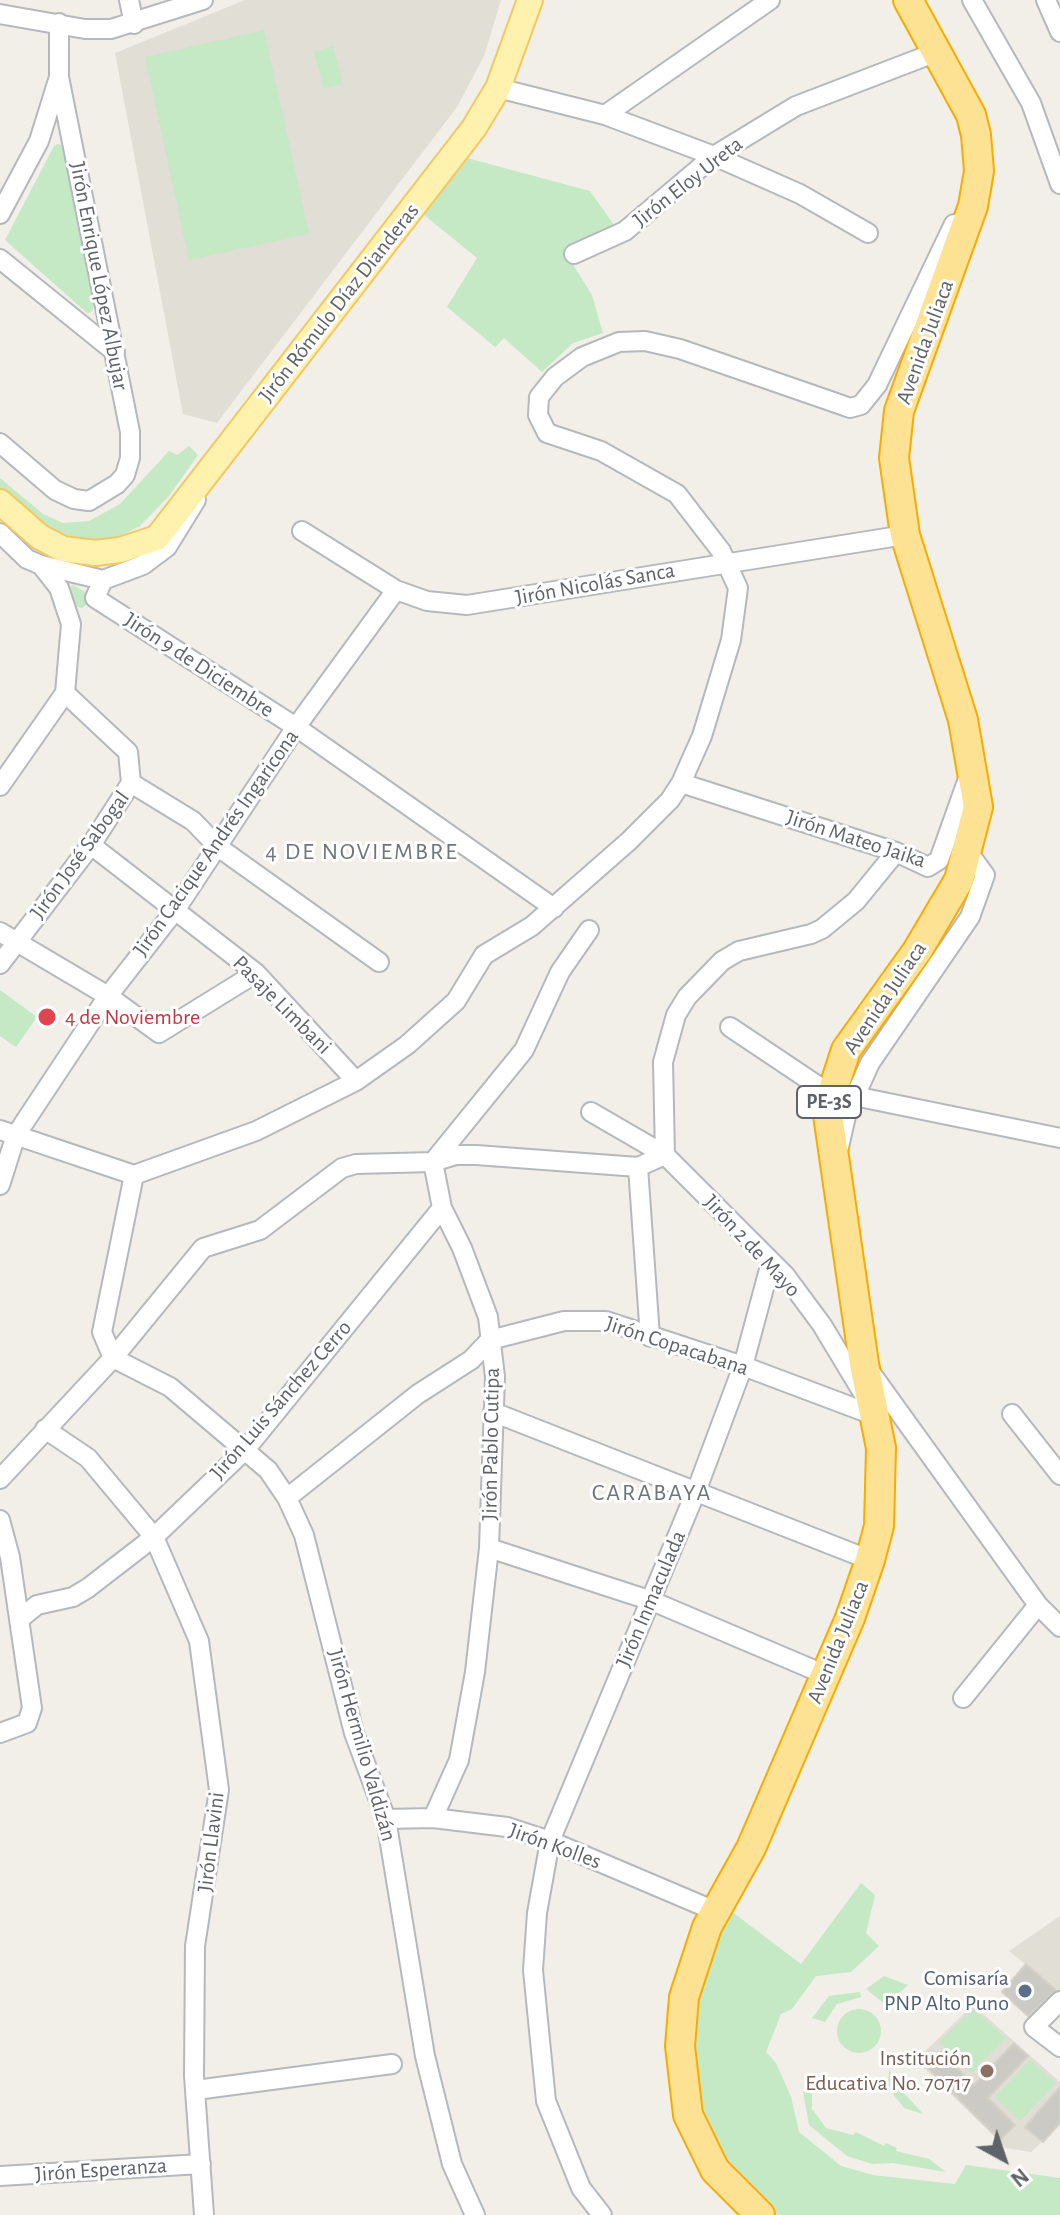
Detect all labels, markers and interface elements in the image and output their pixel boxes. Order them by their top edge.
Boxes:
street label: Jirón Eloy Ureta [628,131,748,233]
street label: Jirón Enrique López Albujar [64,160,134,392]
street label: Jirón Rómulo Díaz Dianderas [253,198,425,408]
street label: Avenida Juliaca [890,276,960,408]
street label: Jirón Nicolás Sanca [513,557,677,611]
street label: Jirón 9 de Diciembre [119,607,279,723]
street label: Jirón Cacique Andrés Ingaricona [127,724,305,962]
street label: Jirón José Sabogal [25,786,135,924]
street label: Jirón Mateo Jaika [783,804,929,874]
district label: 4 DE NOVIEMBRE [265,838,459,866]
street label: Avenida Juliaca [838,937,932,1059]
street label: Pasaje Limbani [227,950,337,1060]
place label: 4 de Noviembre [65,1004,200,1030]
marker: 4 de Noviembre [36,1006,58,1028]
road number: PE-3S [797,1086,861,1118]
street label: Jirón 2 de Mayo [698,1189,806,1303]
street label: Jirón Copacabana [602,1310,752,1382]
street label: Jirón Luis Sánchez Cerro [205,1315,357,1485]
street label: Jirón Pablo Cutipa [476,1367,506,1521]
district label: CARABAYA [592,1479,712,1507]
street label: Jirón Inmaculada [610,1527,692,1671]
street label: Avenida Juliaca [801,1577,875,1707]
street label: Jirón Hermilio Valdizán [322,1646,402,1844]
street label: Jirón Llavini [192,1790,230,1894]
street label: Jirón Kolles [505,1817,605,1875]
place label: Comisaría PNP Alto Puno [884,1965,1009,2016]
marker: Comisaría PNP Alto Puno [1016,1982,1034,2000]
place label: Institución Educativa No. 70717 [805,2045,971,2096]
marker: Institución Educativa No. 70717 [978,2062,996,2080]
north arrow [964,2119,1044,2199]
street label: Jirón Esperanza [34,2152,168,2188]
text: N [1007,2164,1032,2191]

